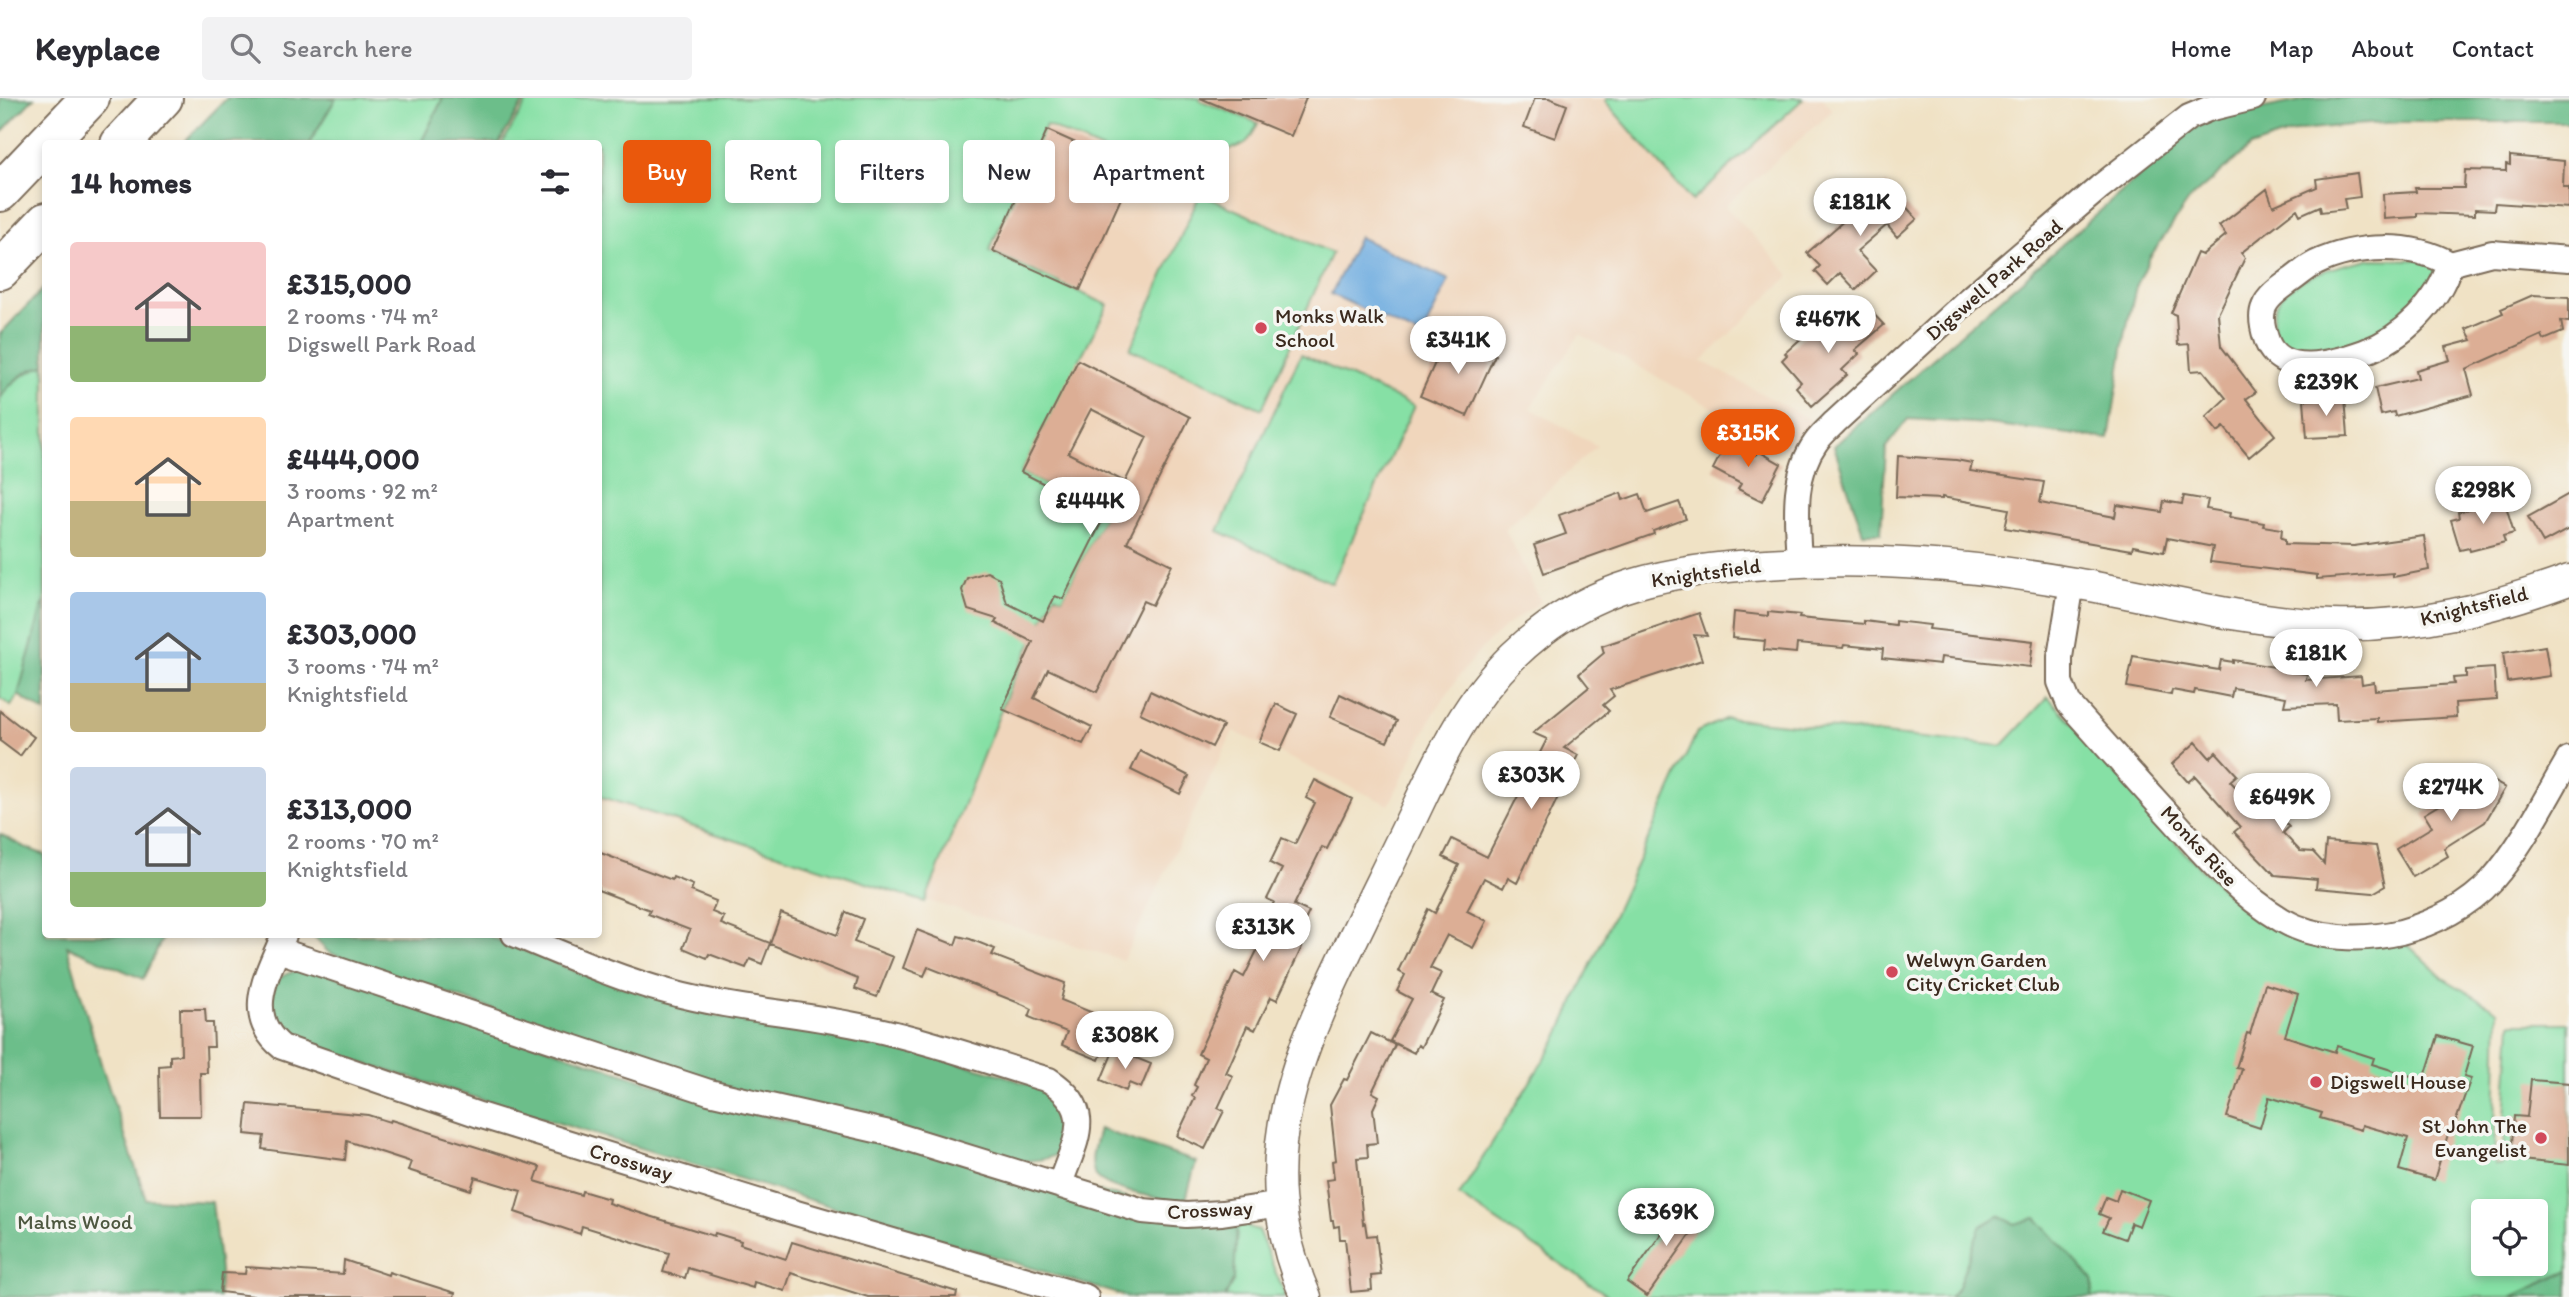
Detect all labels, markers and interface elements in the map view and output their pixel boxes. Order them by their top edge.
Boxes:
search box [202,17,692,80]
text: Keyplace [35,29,160,68]
icon: search [226,29,264,67]
text: Search here [282,32,413,64]
text: Home [2171,34,2231,63]
text: Map [2269,34,2313,63]
text: About [2351,34,2414,63]
text: Contact [2452,34,2534,63]
chip: Buy [623,140,711,203]
chip: Rent [725,140,821,203]
chip: Filters [835,140,949,203]
chip: New [963,140,1055,203]
chip: Apartment [1069,140,1229,203]
icon: filters [536,163,574,201]
text: 14 homes [70,164,192,201]
pin: £181K [1811,178,1909,238]
text: £181K [1830,187,1890,215]
street label: Digswell Park Road [1920,214,2067,346]
text: £315,000 [287,265,412,302]
icon: home [126,270,210,354]
pin: £467K [1779,296,1877,355]
text: 2 rooms · 74 m² [287,302,439,330]
place label: Monks Walk School [1275,303,1384,352]
text: £467K [1796,304,1860,332]
pin: £341K [1409,316,1507,376]
marker: Monks Walk School [1253,320,1269,336]
text: £341K [1426,325,1490,353]
text: Digswell Park Road [287,330,476,358]
pin: £239K [2277,358,2375,418]
text: £239K [2294,367,2358,395]
pin: £315K [1699,410,1797,469]
text: £315K [1717,418,1779,446]
text: £444,000 [287,440,420,477]
icon: home [126,445,210,529]
pin: £298K [2434,466,2532,526]
text: £298K [2451,475,2515,503]
text: 3 rooms · 92 m² [287,477,438,505]
pin: £444K [1041,478,1139,537]
text: £444K [1056,486,1124,514]
text: Apartment [287,505,394,533]
street label: Knightsfield [1650,552,1763,593]
street label: Knightsfield [2417,580,2531,631]
text: £303,000 [287,615,417,652]
icon: home [126,620,210,704]
pin: £181K [2267,630,2365,689]
text: £181K [2286,638,2346,666]
text: 3 rooms · 74 m² [287,652,439,680]
text: Knightsfield [287,680,408,708]
pin: £303K [1482,752,1580,811]
text: £303K [1498,760,1564,788]
pin: £274K [2402,764,2500,823]
text: £274K [2419,772,2483,800]
pin: £649K [2233,774,2331,833]
text: £649K [2249,782,2315,810]
text: £313,000 [287,790,412,827]
icon: home [126,795,210,879]
street label: Monks Rise [2155,800,2243,891]
text: 2 rooms · 70 m² [287,827,439,855]
text: Knightsfield [287,855,408,883]
pin: £313K [1214,904,1312,963]
text: £313K [1232,912,1294,940]
place label: Welwyn Garden City Cricket Club [1906,947,2060,996]
marker: Welwyn Garden City Cricket Club [1884,964,1900,980]
pin: £308K [1076,1012,1174,1071]
text: £308K [1092,1020,1158,1048]
place label: Digswell House [2330,1069,2467,1094]
marker: Digswell House [2308,1074,2324,1090]
place label: St John The Evangelist [2422,1113,2527,1162]
marker: St John The Evangelist [2533,1130,2549,1146]
street label: Crossway [587,1137,676,1186]
pin: £369K [1617,1188,1715,1248]
street label: Crossway [1167,1195,1254,1224]
text: £369K [1634,1197,1698,1225]
map controls [2471,1199,2548,1276]
button: locate [2471,1199,2548,1276]
park label: Malms Wood [17,1209,133,1234]

